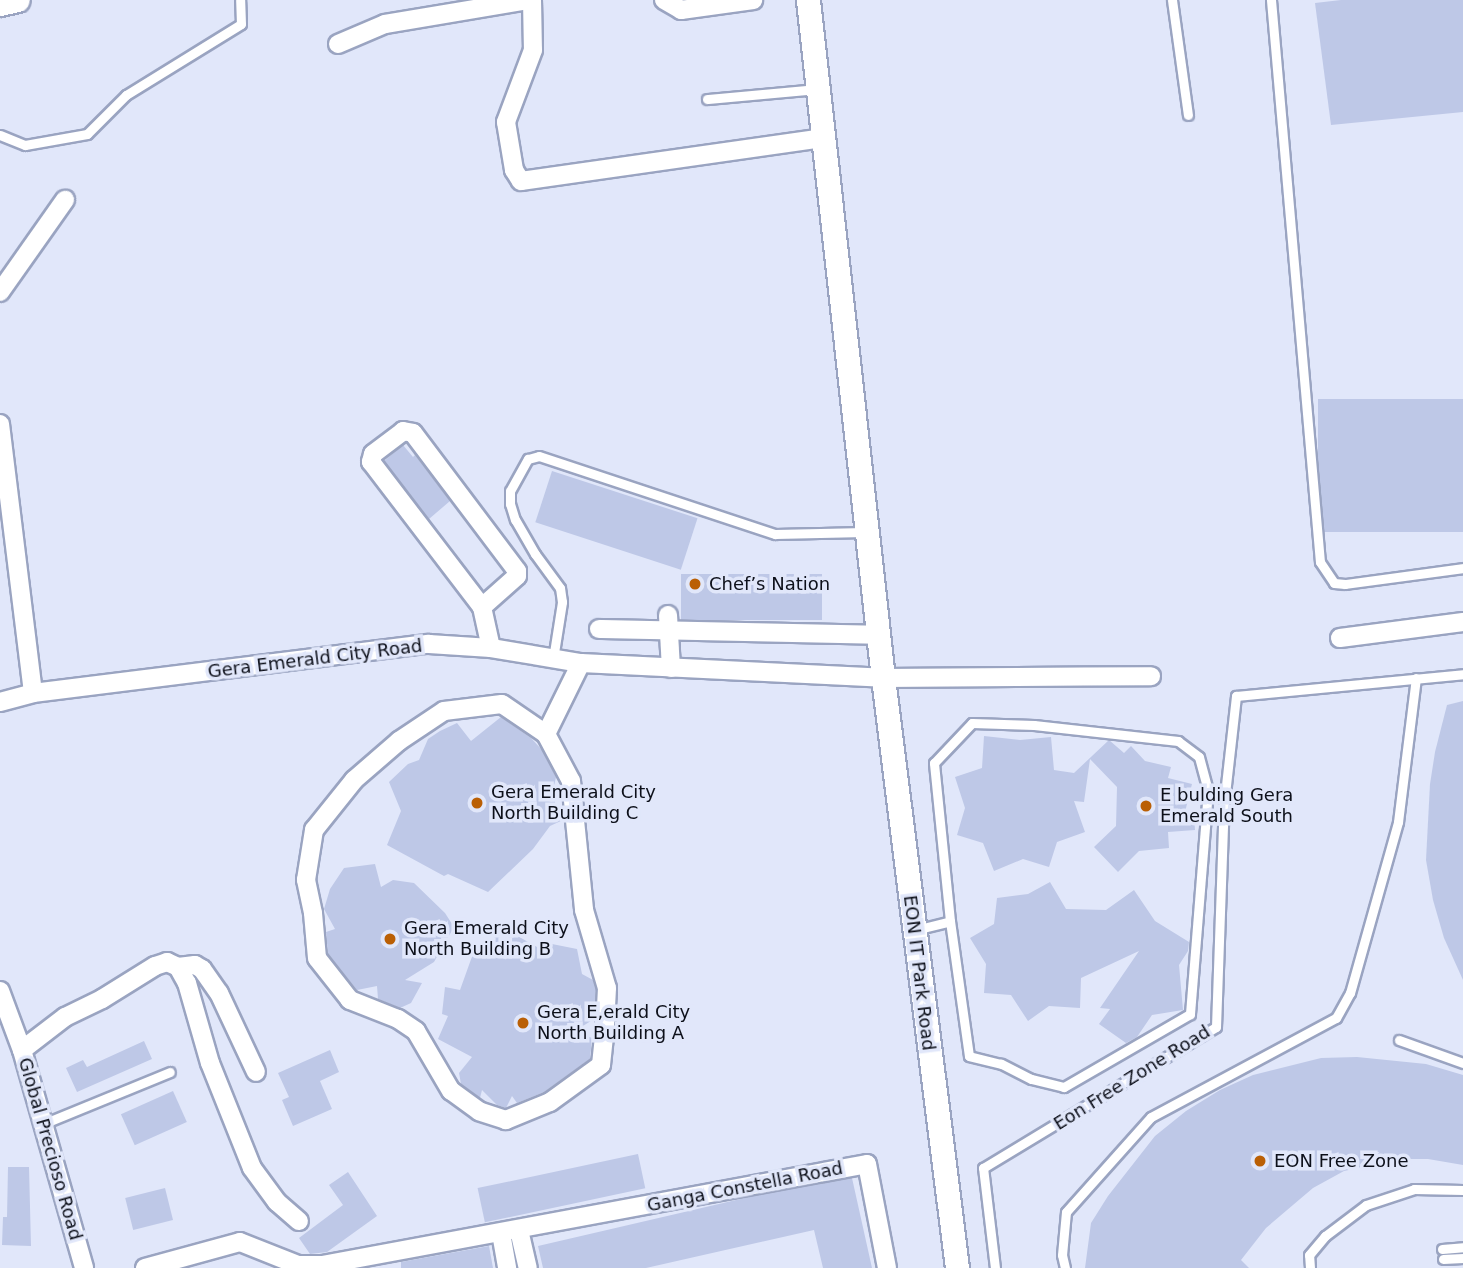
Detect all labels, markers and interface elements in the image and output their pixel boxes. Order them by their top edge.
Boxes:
place label: Chef’s Nation [709,573,830,595]
marker: Chef’s Nation [687,576,703,592]
street label: Gera Emerald City Road [207,635,423,683]
place label: Gera Emerald City North Building C [491,782,656,824]
place label: E bulding Gera Emerald South [1160,785,1293,828]
marker: Gera Emerald City North Building C [469,795,485,811]
marker: E bulding Gera Emerald South [1138,798,1154,814]
street label: EON IT Park Road [899,894,939,1052]
place label: Gera Emerald City North Building B [404,918,569,960]
marker: Gera Emerald City North Building B [382,931,398,947]
place label: Gera E,erald City North Building A [537,1002,690,1044]
marker: Gera E,erald City North Building A [515,1015,531,1031]
street label: Eon Free Zone Road [1050,1021,1214,1135]
street label: Global Precioso Road [14,1055,86,1243]
place label: EON Free Zone [1274,1150,1408,1172]
marker: EON Free Zone [1252,1153,1268,1169]
street label: Ganga Constella Road [645,1157,845,1217]

